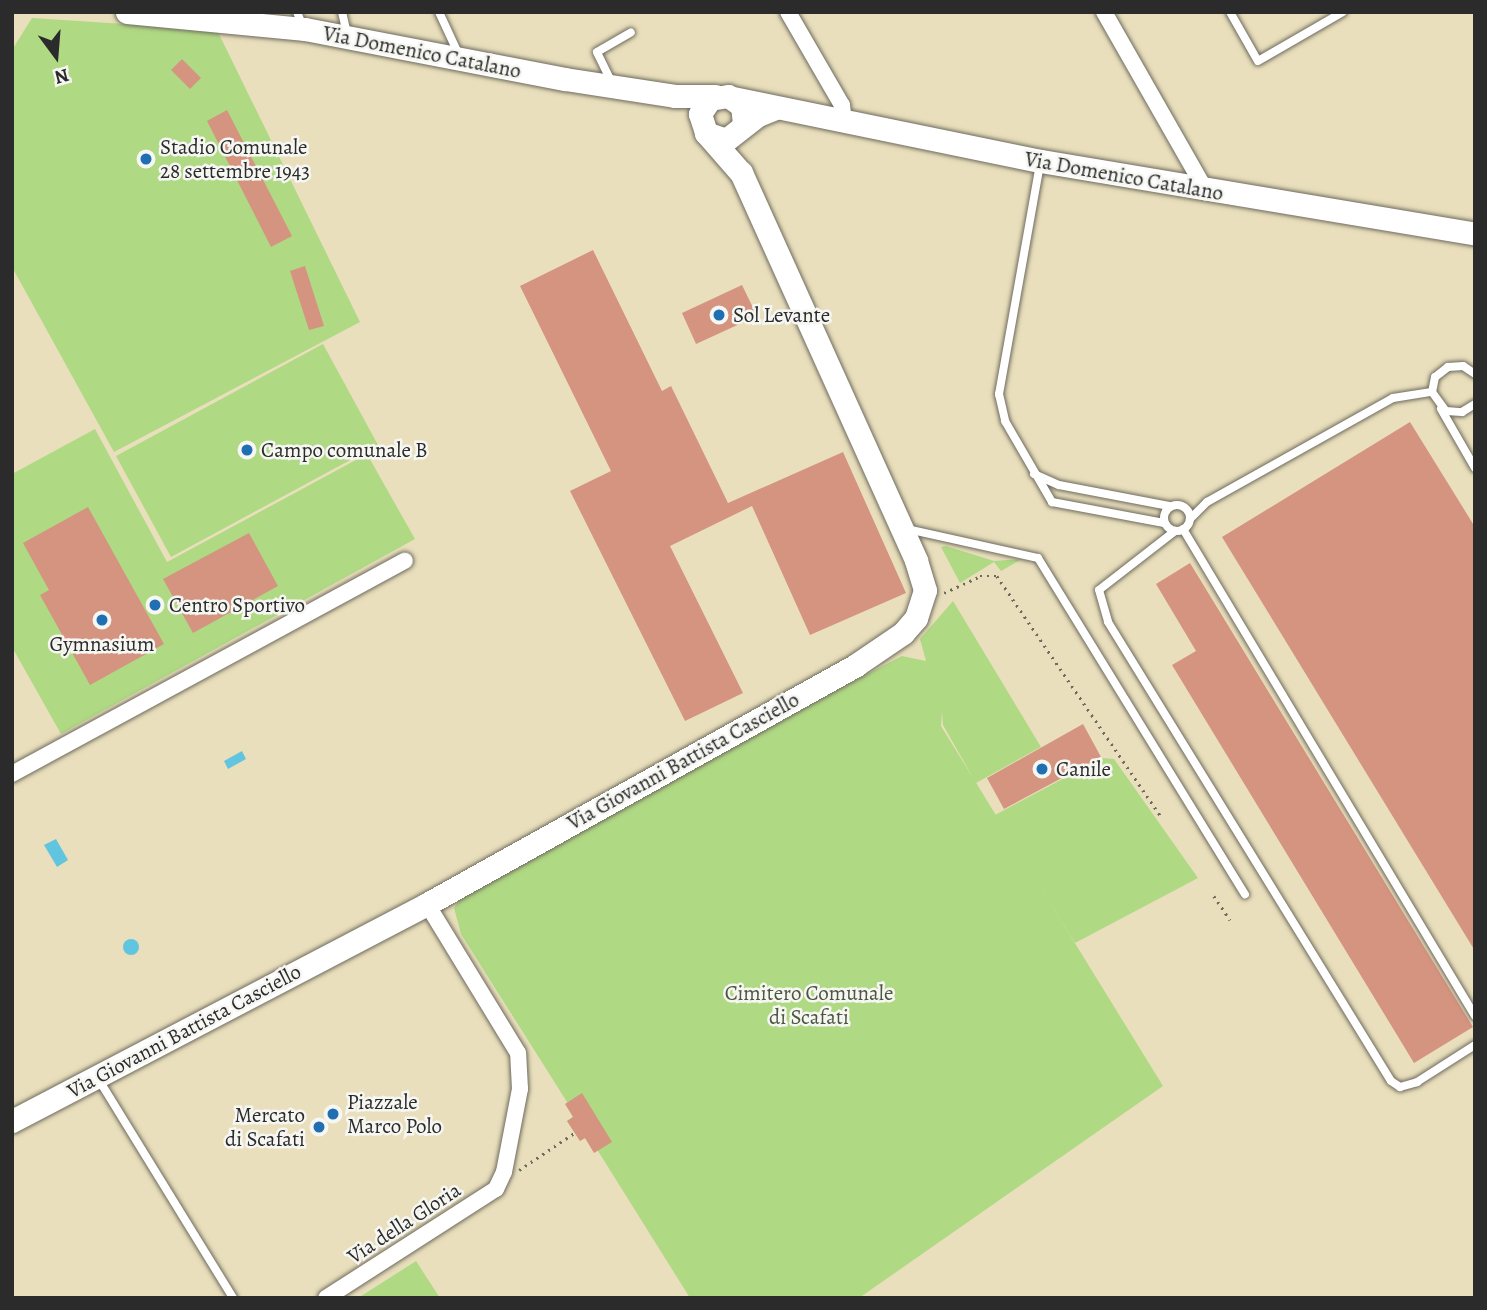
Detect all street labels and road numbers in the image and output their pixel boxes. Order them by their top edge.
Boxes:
street label: Via Domenico Catalano [321,20,523,84]
street label: Via Domenico Catalano [1023,146,1225,206]
street label: Via Giovanni Battista Casciello [563,687,803,835]
street label: Via Giovanni Battista Casciello [63,959,305,1103]
street label: Via della Gloria [343,1177,465,1269]

